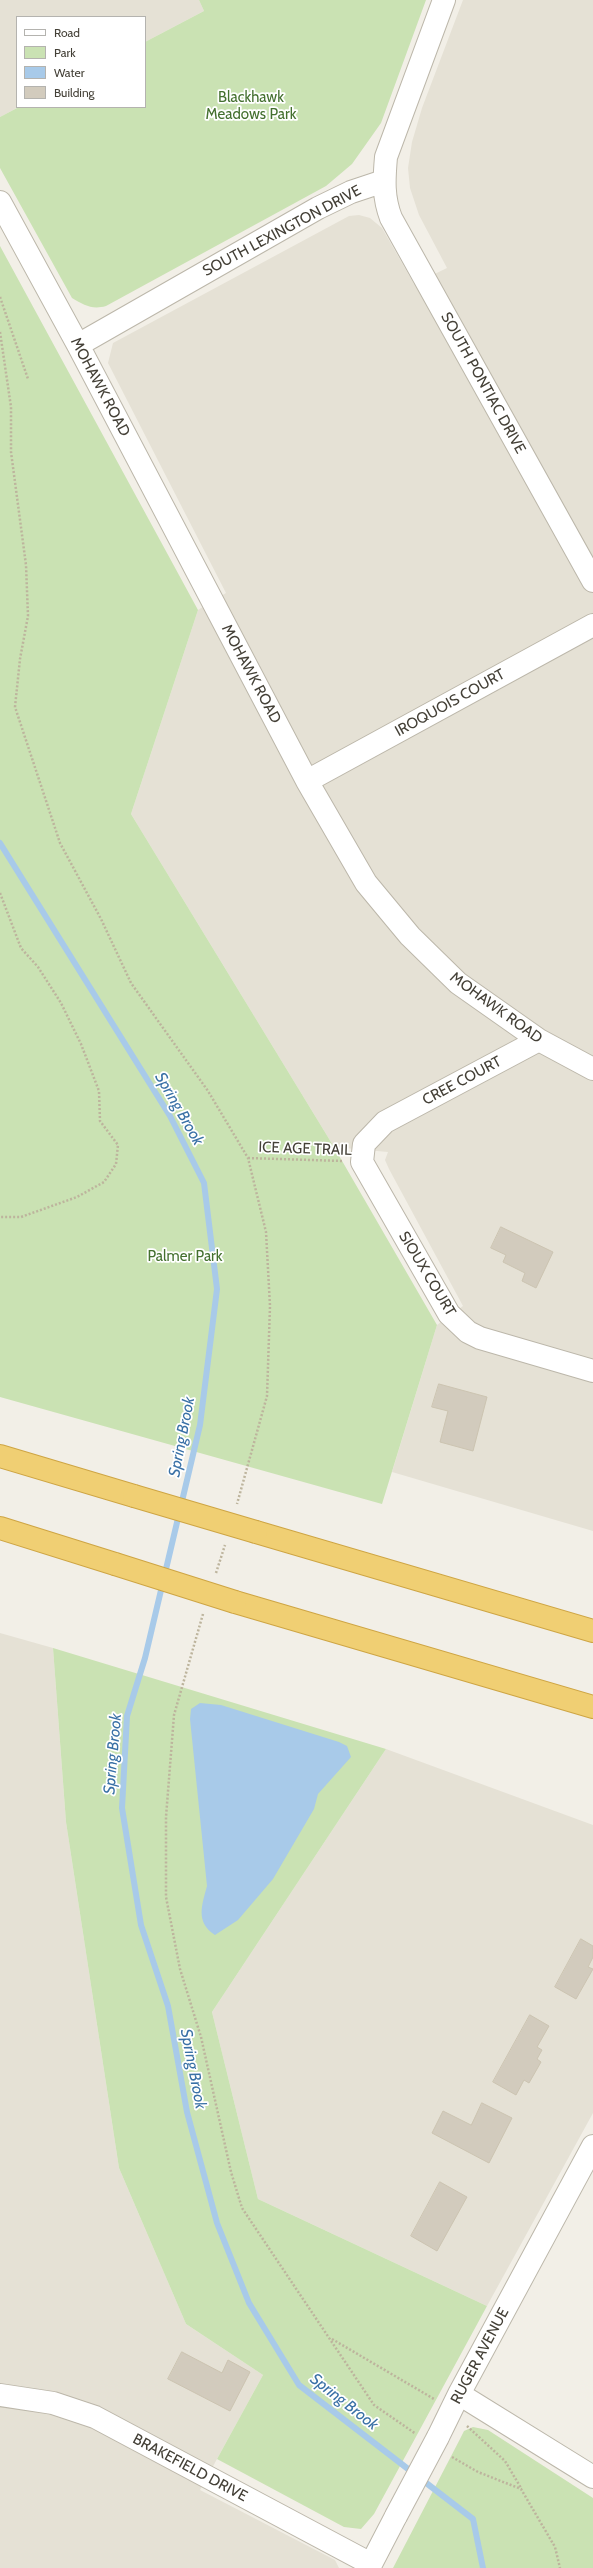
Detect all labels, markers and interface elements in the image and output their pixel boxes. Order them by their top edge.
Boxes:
legend [16,16,146,108]
text: Road [54,25,80,40]
text: Park [54,45,76,60]
text: Water [54,65,84,80]
text: Building [54,85,95,100]
park label: Blackhawk Meadows Park [206,89,296,124]
street label: SOUTH LEXINGTON DRIVE [200,182,364,280]
street label: SOUTH PONTIAC DRIVE [437,309,529,457]
street label: MOHAWK ROAD [66,334,134,440]
street label: MOHAWK ROAD [217,621,285,727]
street label: IROQUOIS COURT [392,665,508,741]
street label: MOHAWK ROAD [446,969,546,1047]
street label: CREE COURT [420,1053,504,1109]
water label: Spring Brook [150,1069,208,1149]
street label: ICE AGE TRAIL [258,1138,352,1160]
street label: SIOUX COURT [395,1228,459,1320]
park label: Palmer Park [147,1248,223,1266]
water label: Spring Brook [165,1395,199,1479]
water label: Spring Brook [100,1713,126,1795]
water label: Spring Brook [176,2027,210,2111]
street label: RUGER AVENUE [447,2305,513,2407]
water label: Spring Brook [306,2369,382,2435]
street label: BRAKEFIELD DRIVE [130,2430,250,2506]

